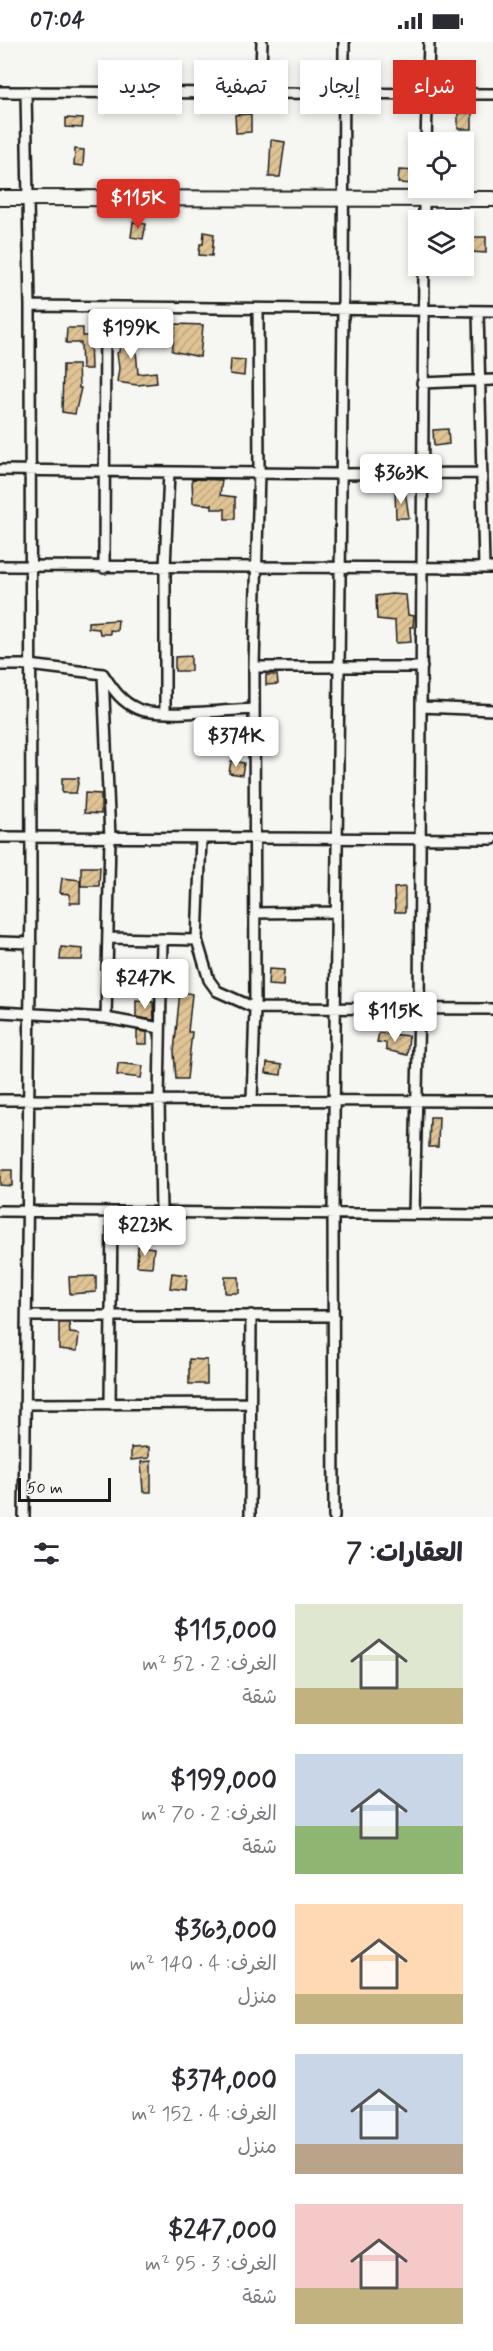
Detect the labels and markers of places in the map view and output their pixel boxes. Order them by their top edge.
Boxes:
pin: $115K [96,179,180,230]
pin: $199K [89,309,173,360]
pin: $363K [359,454,443,505]
pin: $374K [194,717,278,768]
pin: $247K [103,959,187,1010]
pin: $115K [353,992,437,1043]
pin: $223K [103,1206,187,1257]

